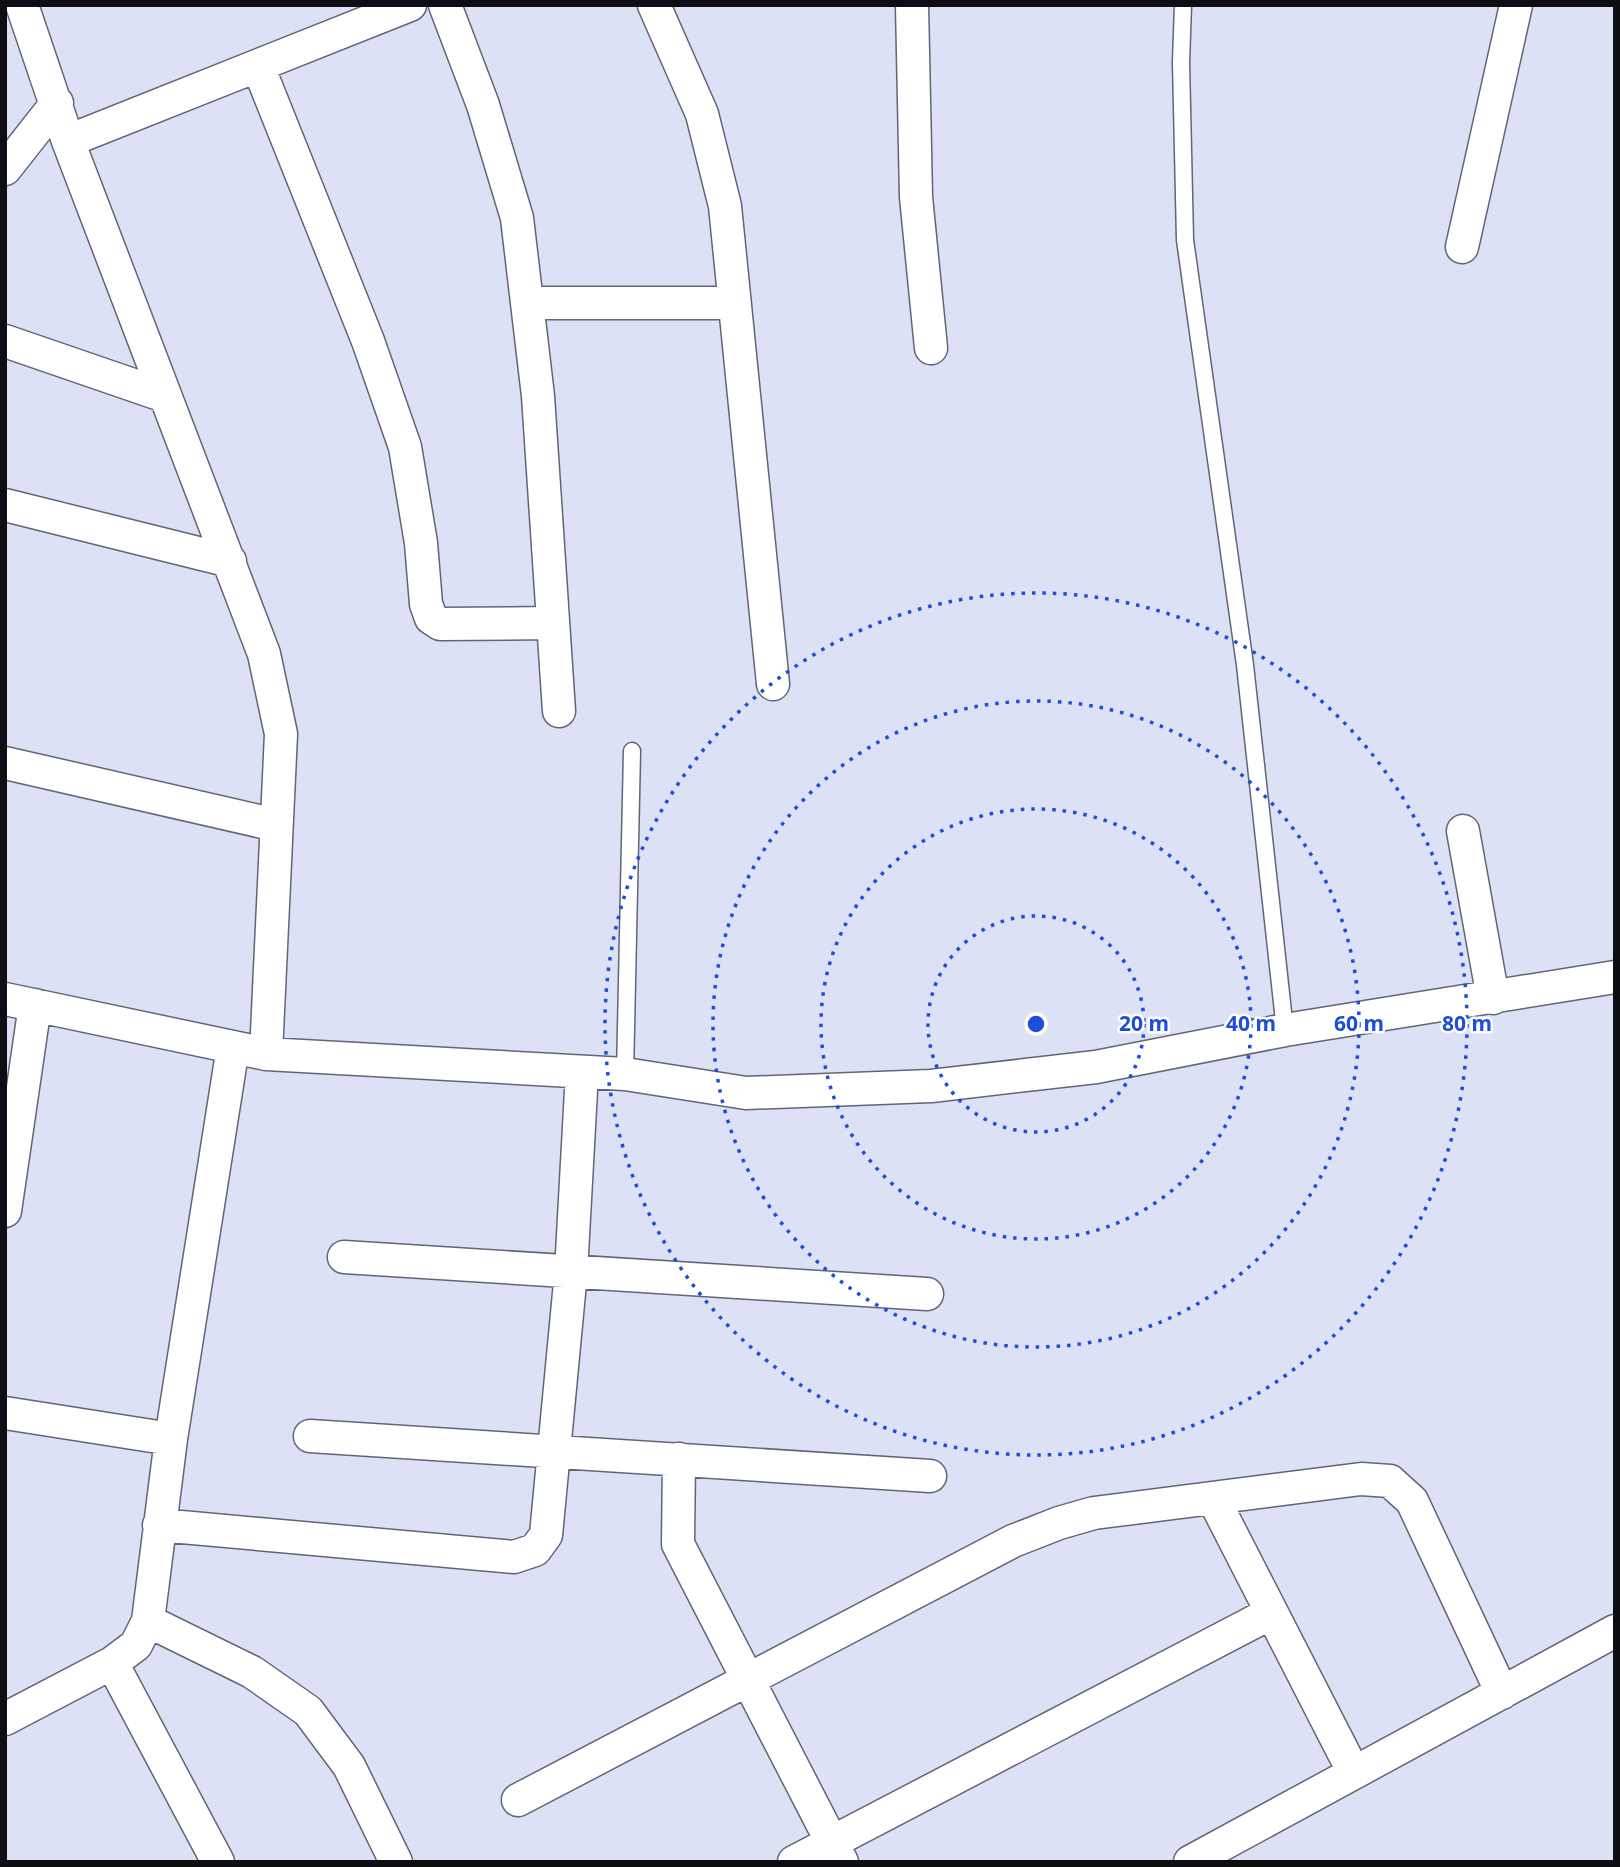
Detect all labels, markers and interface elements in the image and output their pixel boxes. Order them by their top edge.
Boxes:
text: 20 m [1119,1009,1169,1037]
text: 40 m [1226,1009,1276,1037]
text: 60 m [1334,1009,1384,1037]
text: 80 m [1442,1009,1492,1037]
centre of rings [1024,1012,1048,1036]

